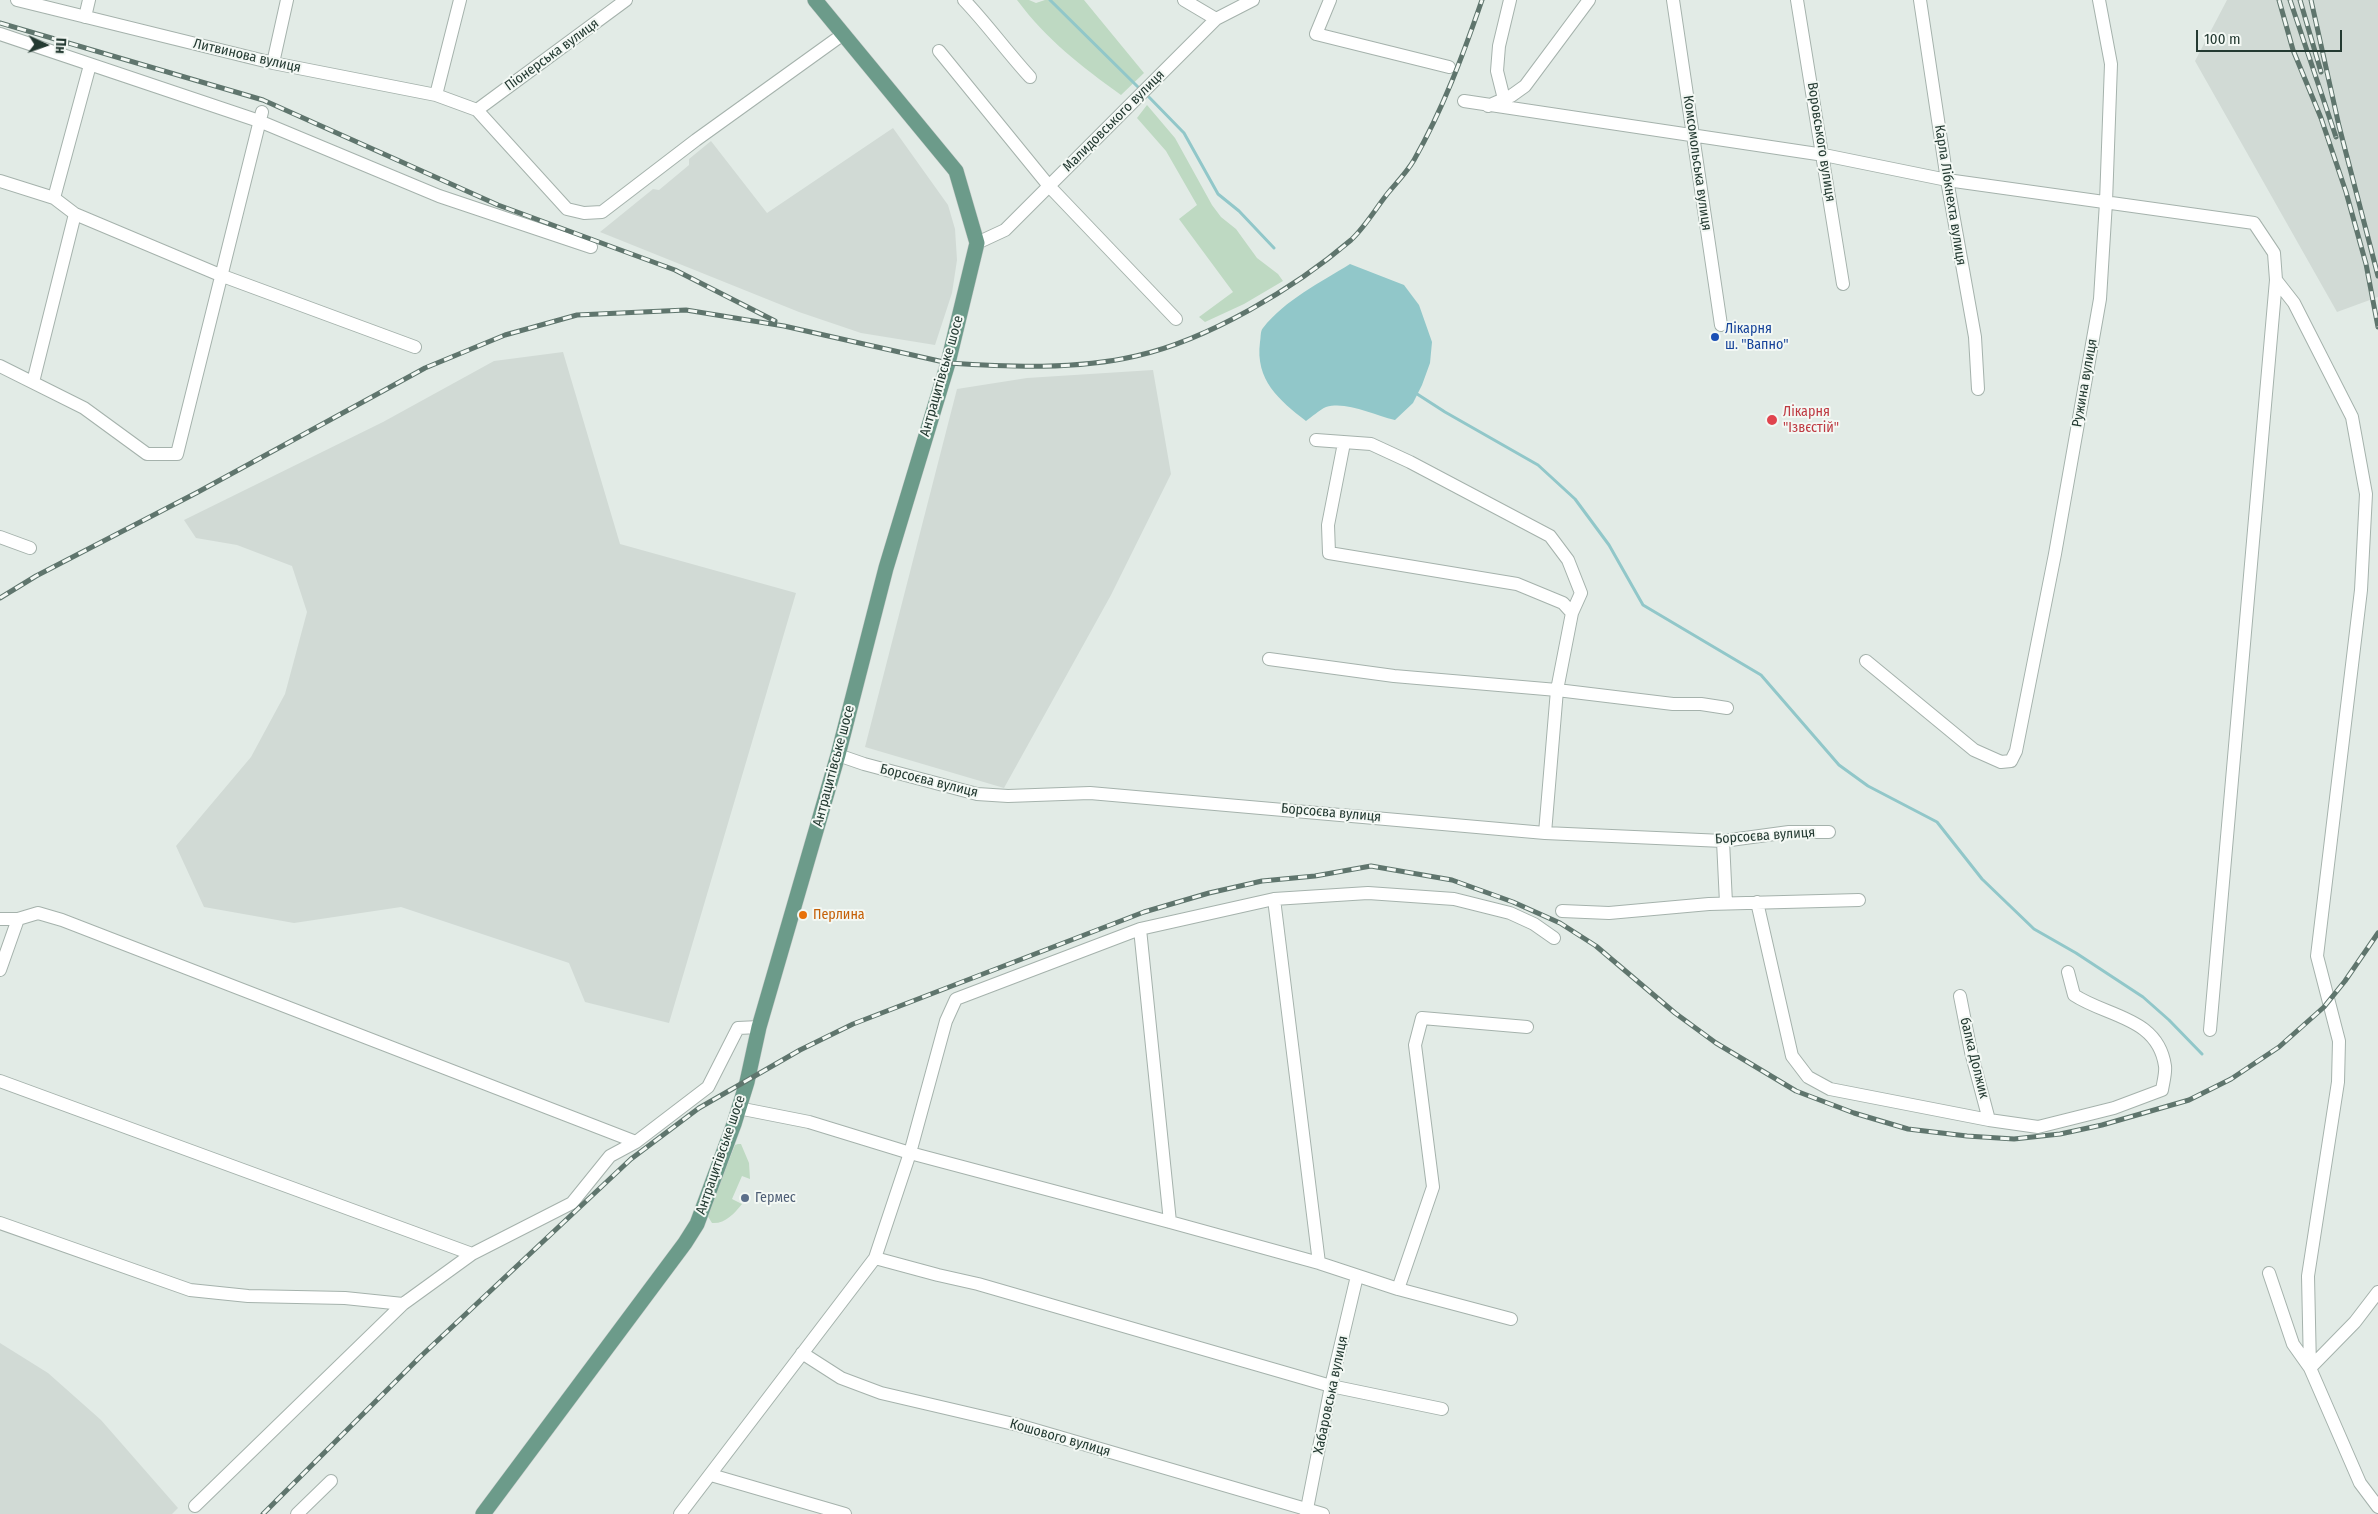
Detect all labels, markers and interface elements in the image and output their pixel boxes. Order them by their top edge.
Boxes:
street label: Піонерська вулиця [502,15,602,95]
north arrow [20,20,70,70]
scale bar [2198,20,2344,52]
text: 100 m [2204,30,2241,48]
street label: Литвинова вулиця [192,35,302,77]
text: Пн [52,37,69,54]
street label: Малидовського вулиця [1060,67,1168,175]
street label: Воровського вулиця [1803,81,1839,203]
street label: Комсомольська вулиця [1679,94,1715,232]
street label: Карла Лібкнехта вулиця [1931,123,1969,267]
street label: Антрацитівське шосе [917,314,967,438]
place label: Лікарня ш. "Вапно" [1725,321,1788,354]
marker: Лікарня ш. "Вапно" [1709,331,1721,343]
street label: Ружина вулиця [2069,337,2101,429]
place label: Лікарня "Ізвєстій" [1783,404,1839,437]
marker: Лікарня "Ізвєстій" [1765,413,1779,427]
street label: Антрацитівське шосе [810,703,858,829]
street label: Борсоєва вулиця [878,761,980,801]
street label: Борсоєва вулиця [1280,800,1382,826]
street label: Борсоєва вулиця [1714,824,1816,848]
place label: Перлина [813,907,865,923]
marker: Перлина [797,909,809,921]
street label: балка Должик [1956,1016,1992,1100]
street label: Антрацитівське шосе [693,1093,749,1217]
place label: Гермес [755,1190,796,1206]
marker: Гермес [739,1192,751,1204]
street label: Хабаровська вулиця [1310,1334,1352,1456]
street label: Кошового вулиця [1008,1416,1112,1460]

